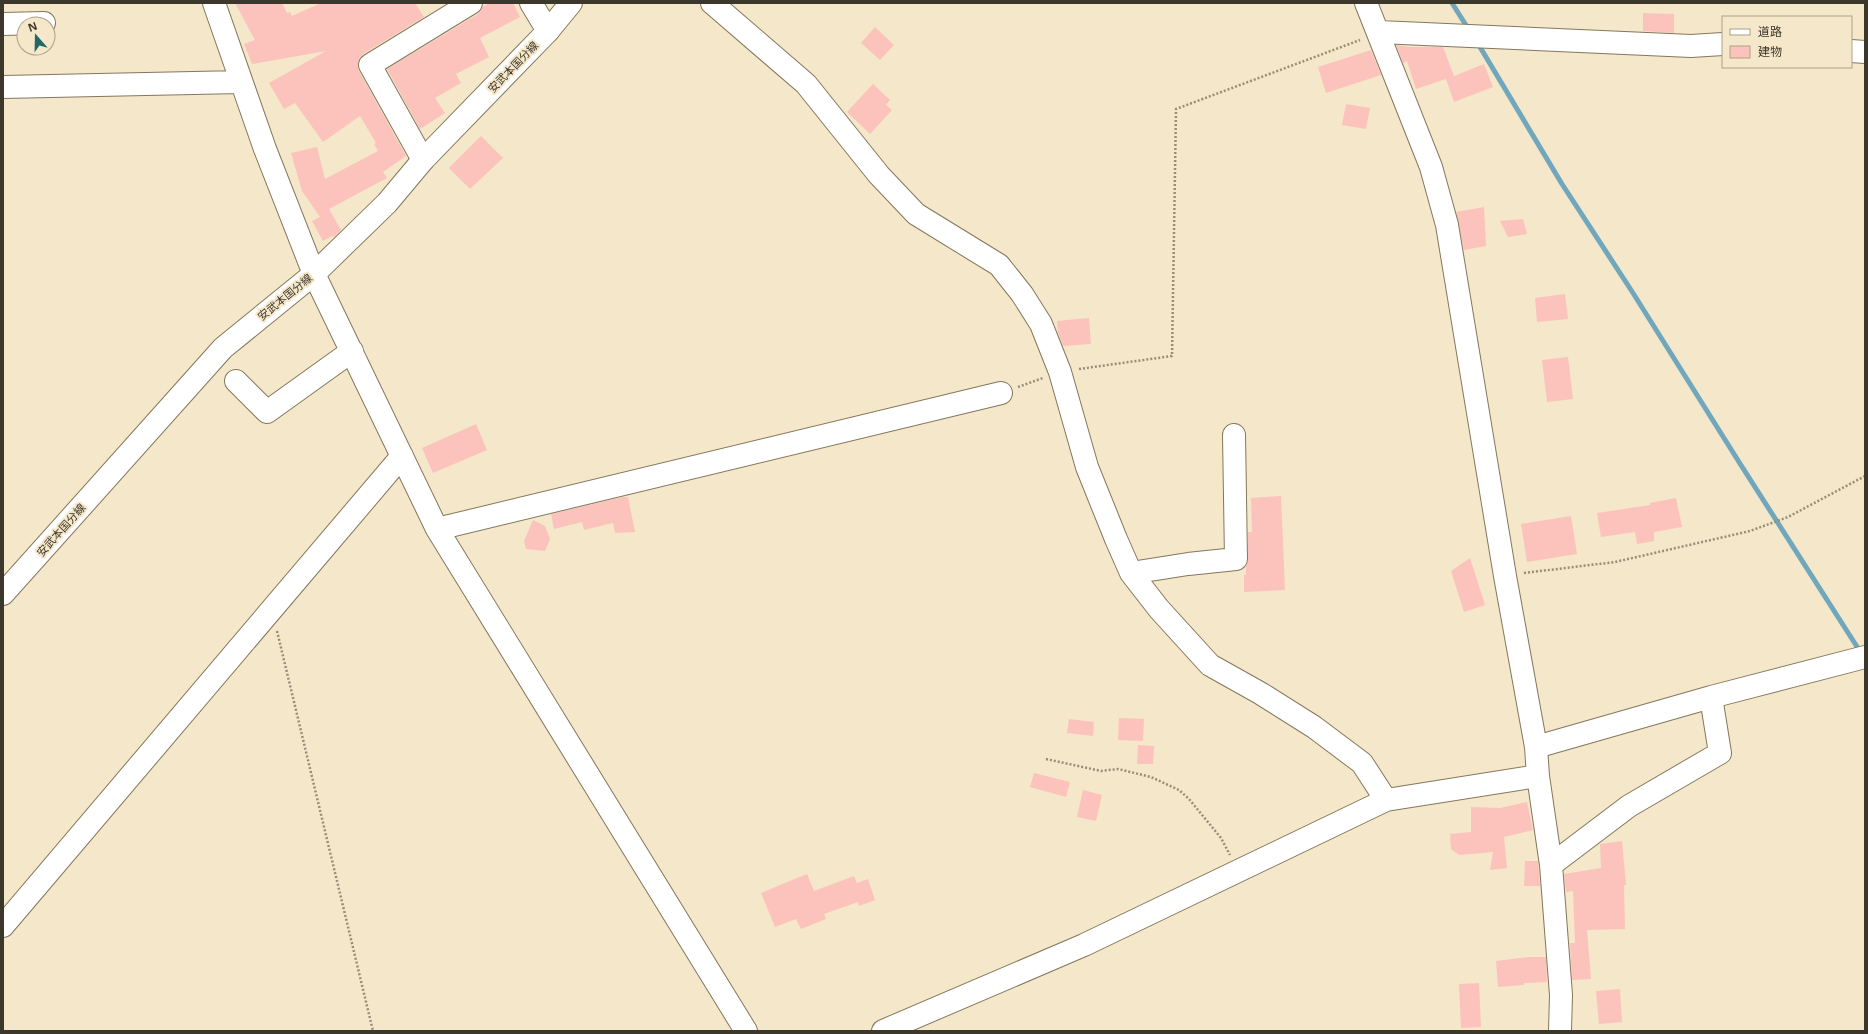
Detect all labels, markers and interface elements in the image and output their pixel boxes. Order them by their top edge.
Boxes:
north arrow [16,16,56,56]
legend [1722,16,1852,68]
text: N [26,18,39,35]
text: 道路 [1758,23,1782,40]
street label: 安武本国分線 [484,38,541,96]
text: 建物 [1758,43,1782,60]
street label: 安武本国分線 [254,270,315,323]
street label: 安武本国分線 [33,500,88,559]

